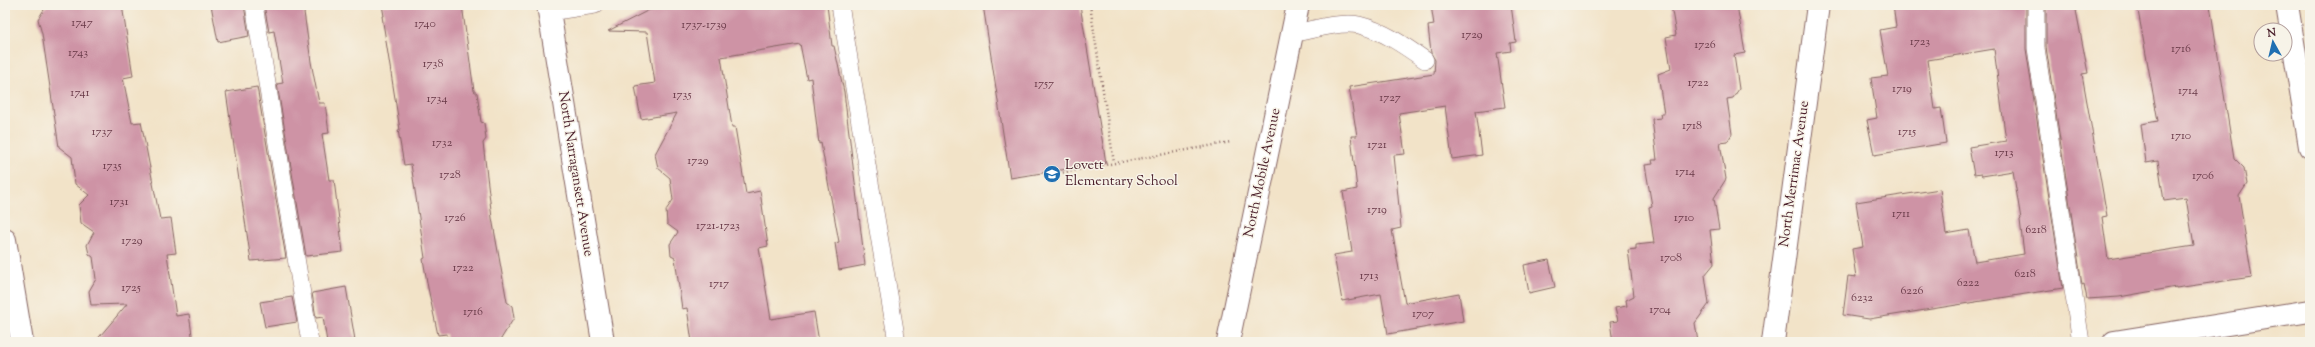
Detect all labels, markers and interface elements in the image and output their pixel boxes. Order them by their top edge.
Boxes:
house number: 1747 [71,14,93,32]
house number: 1740 [414,15,436,33]
house number: 1737-1739 [681,16,727,34]
north arrow [2253,22,2293,62]
text: N [2265,25,2277,42]
house number: 1729 [1461,26,1483,44]
house number: 1723 [1910,33,1930,51]
house number: 1726 [1694,36,1716,54]
house number: 1716 [2171,40,2191,58]
house number: 1743 [68,44,88,62]
house number: 1738 [423,55,443,73]
house number: 1722 [1687,74,1709,92]
house number: 1757 [1034,75,1054,93]
house number: 1719 [1892,80,1912,98]
house number: 1714 [2178,82,2198,100]
house number: 1741 [70,84,90,102]
house number: 1735 [672,86,692,104]
house number: 1727 [1379,89,1401,107]
house number: 1734 [427,90,448,108]
street label: North Narragansett Avenue [552,90,598,258]
street label: North Merrimac Avenue [1775,100,1815,248]
street label: North Mobile Avenue [1240,106,1286,240]
house number: 1718 [1682,117,1702,135]
house number: 1737 [92,123,112,141]
house number: 1715 [1898,123,1916,141]
house number: 1710 [2171,127,2191,145]
house number: 1732 [432,134,453,152]
house number: 1721 [1367,136,1387,154]
house number: 1713 [1994,144,2014,162]
house number: 1729 [687,152,709,170]
place label: Lovett Elementary School [1065,156,1178,192]
house number: 1735 [102,157,122,175]
house number: 1714 [1675,163,1695,181]
school or university icon: Lovett Elementary School [1042,164,1062,184]
house number: 1728 [439,166,461,184]
house number: 1706 [2192,167,2214,185]
house number: 1731 [109,193,129,211]
house number: 1719 [1367,201,1387,219]
house number: 1711 [1892,205,1910,223]
house number: 1726 [444,209,466,227]
house number: 1710 [1674,209,1694,227]
house number: 1721-1723 [696,217,740,235]
house number: 6218 [2025,221,2047,239]
house number: 1729 [121,232,143,250]
house number: 1708 [1660,249,1682,267]
house number: 1722 [452,259,474,277]
house number: 6218 [2014,265,2036,283]
house number: 1713 [1359,267,1379,285]
house number: 6222 [1957,274,1980,292]
house number: 1717 [709,275,729,293]
house number: 1725 [121,279,141,297]
house number: 6226 [1900,282,1924,300]
house number: 6232 [1851,289,1873,307]
house number: 1704 [1649,301,1671,319]
house number: 1716 [463,303,483,321]
house number: 1707 [1412,305,1434,323]

